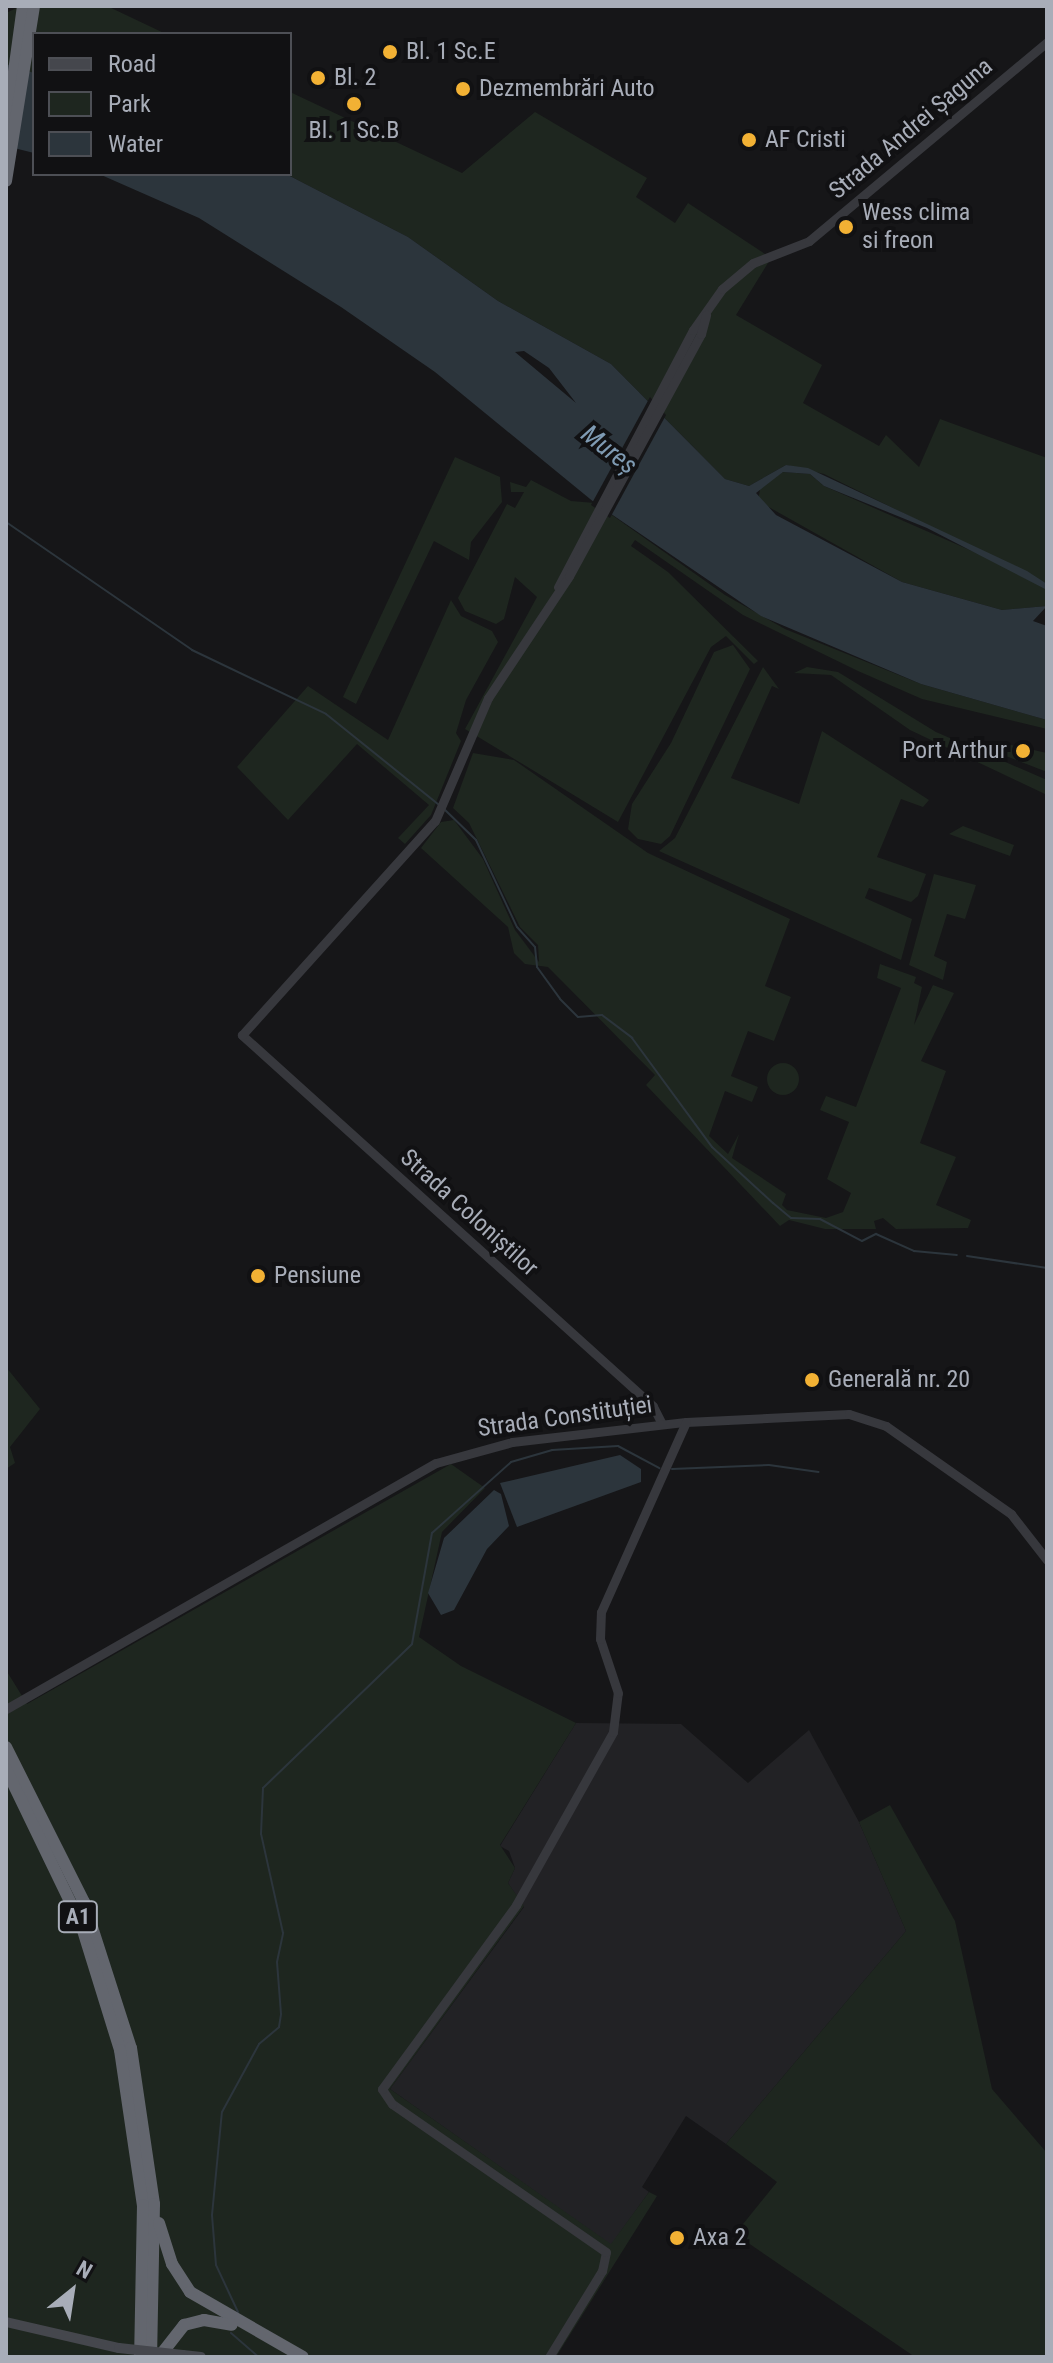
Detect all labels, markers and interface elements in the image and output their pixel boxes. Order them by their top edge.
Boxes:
legend [32,32,292,176]
place label: Bl. 1 Sc.E [406,38,496,66]
marker: Bl. 1 Sc.E [381,43,399,61]
text: Road [108,50,156,78]
street label: Strada Andrei Șaguna [824,52,998,206]
place label: Bl. 2 [334,64,376,92]
marker: Bl. 2 [309,69,327,87]
place label: Dezmembrări Auto [479,75,655,103]
marker: Dezmembrări Auto [454,80,472,98]
text: Park [108,90,151,118]
marker: Bl. 1 Sc.B [345,95,363,113]
place label: Bl. 1 Sc.B [309,117,399,145]
place label: AF Cristi [765,126,846,154]
text: Water [108,130,163,158]
marker: AF Cristi [740,131,758,149]
place label: Wess clima si freon [862,199,970,255]
marker: Wess clima si freon [837,218,855,236]
water label: Mureș [575,419,643,481]
place label: Port Arthur [902,737,1007,765]
marker: Port Arthur [1014,742,1032,760]
street label: Strada Coloniștilor [394,1144,544,1282]
place label: Pensiune [274,1262,361,1290]
marker: Pensiune [249,1267,267,1285]
place label: Generală nr. 20 [828,1366,970,1394]
marker: Generală nr. 20 [803,1371,821,1389]
street label: Strada Constituției [476,1391,654,1443]
road number: A1 [56,1899,100,1935]
place label: Axa 2 [693,2224,746,2252]
marker: Axa 2 [668,2229,686,2247]
north arrow [32,2251,112,2331]
text: N [72,2256,96,2284]

